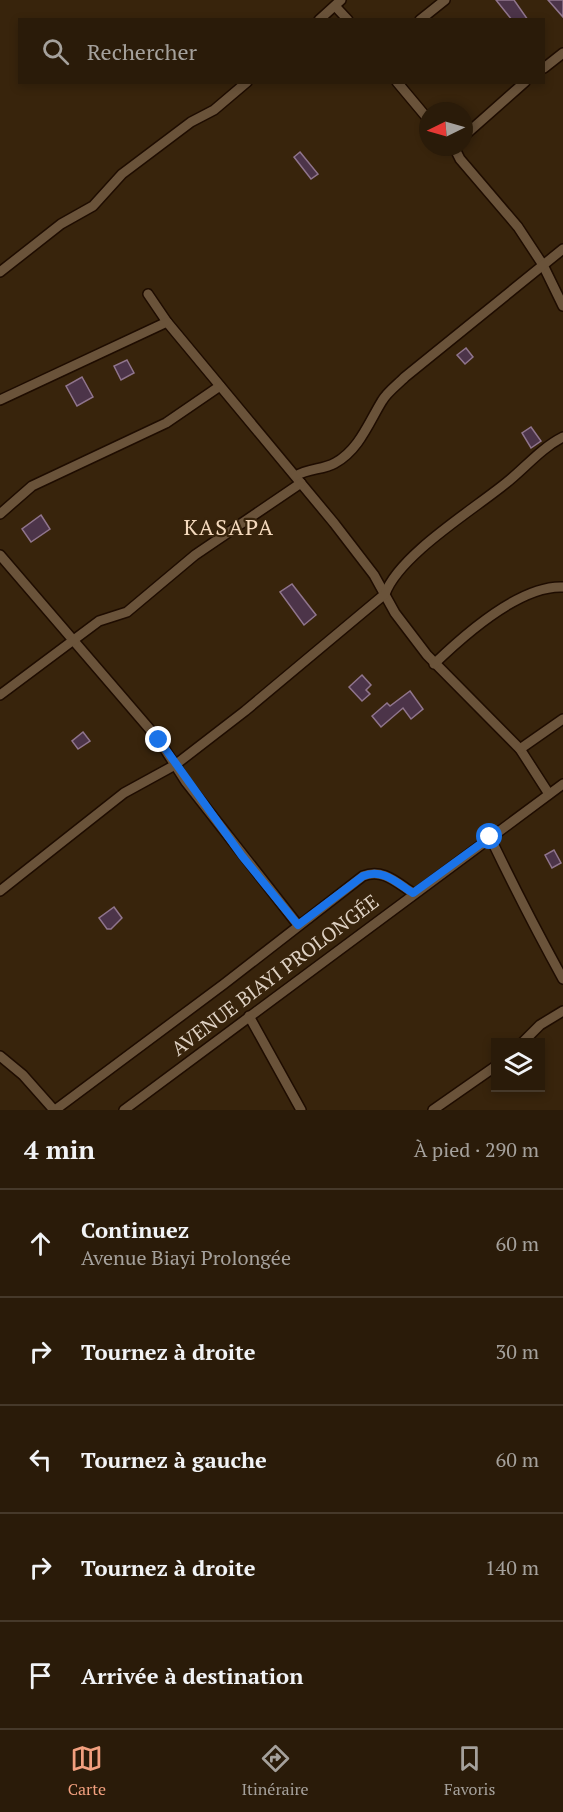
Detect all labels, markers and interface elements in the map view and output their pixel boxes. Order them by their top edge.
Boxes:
search box [18,18,545,84]
icon: search [39,35,72,68]
text: Rechercher [87,37,197,66]
north arrow [419,102,473,156]
district label: KASAPA [183,512,275,541]
route end [145,726,171,752]
route start [476,823,502,849]
street label: AVENUE BIAYI PROLONGÉE [165,888,384,1062]
map controls [491,1038,545,1092]
button: layers [491,1038,545,1092]
text: 4 min [24,1132,95,1166]
text: À pied · 290 m [414,1136,539,1163]
text: Continuez [81,1215,189,1244]
icon: ahead [24,1227,57,1260]
text: 60 m [496,1230,539,1257]
text: Avenue Biayi Prolongée [81,1244,291,1271]
icon: right [24,1335,57,1368]
text: Tournez à droite [81,1337,256,1366]
text: 30 m [496,1338,539,1365]
icon: left [24,1443,57,1476]
text: Tournez à gauche [81,1445,267,1474]
text: 60 m [496,1446,539,1473]
icon: right [24,1551,57,1584]
text: Tournez à droite [81,1553,256,1582]
text: 140 m [485,1554,539,1581]
icon: arrive [24,1659,57,1692]
text: Arrivée à destination [81,1661,303,1690]
tab: Carte [68,1742,106,1800]
tab: Itinéraire [241,1742,309,1800]
tab: Favoris [444,1742,495,1800]

